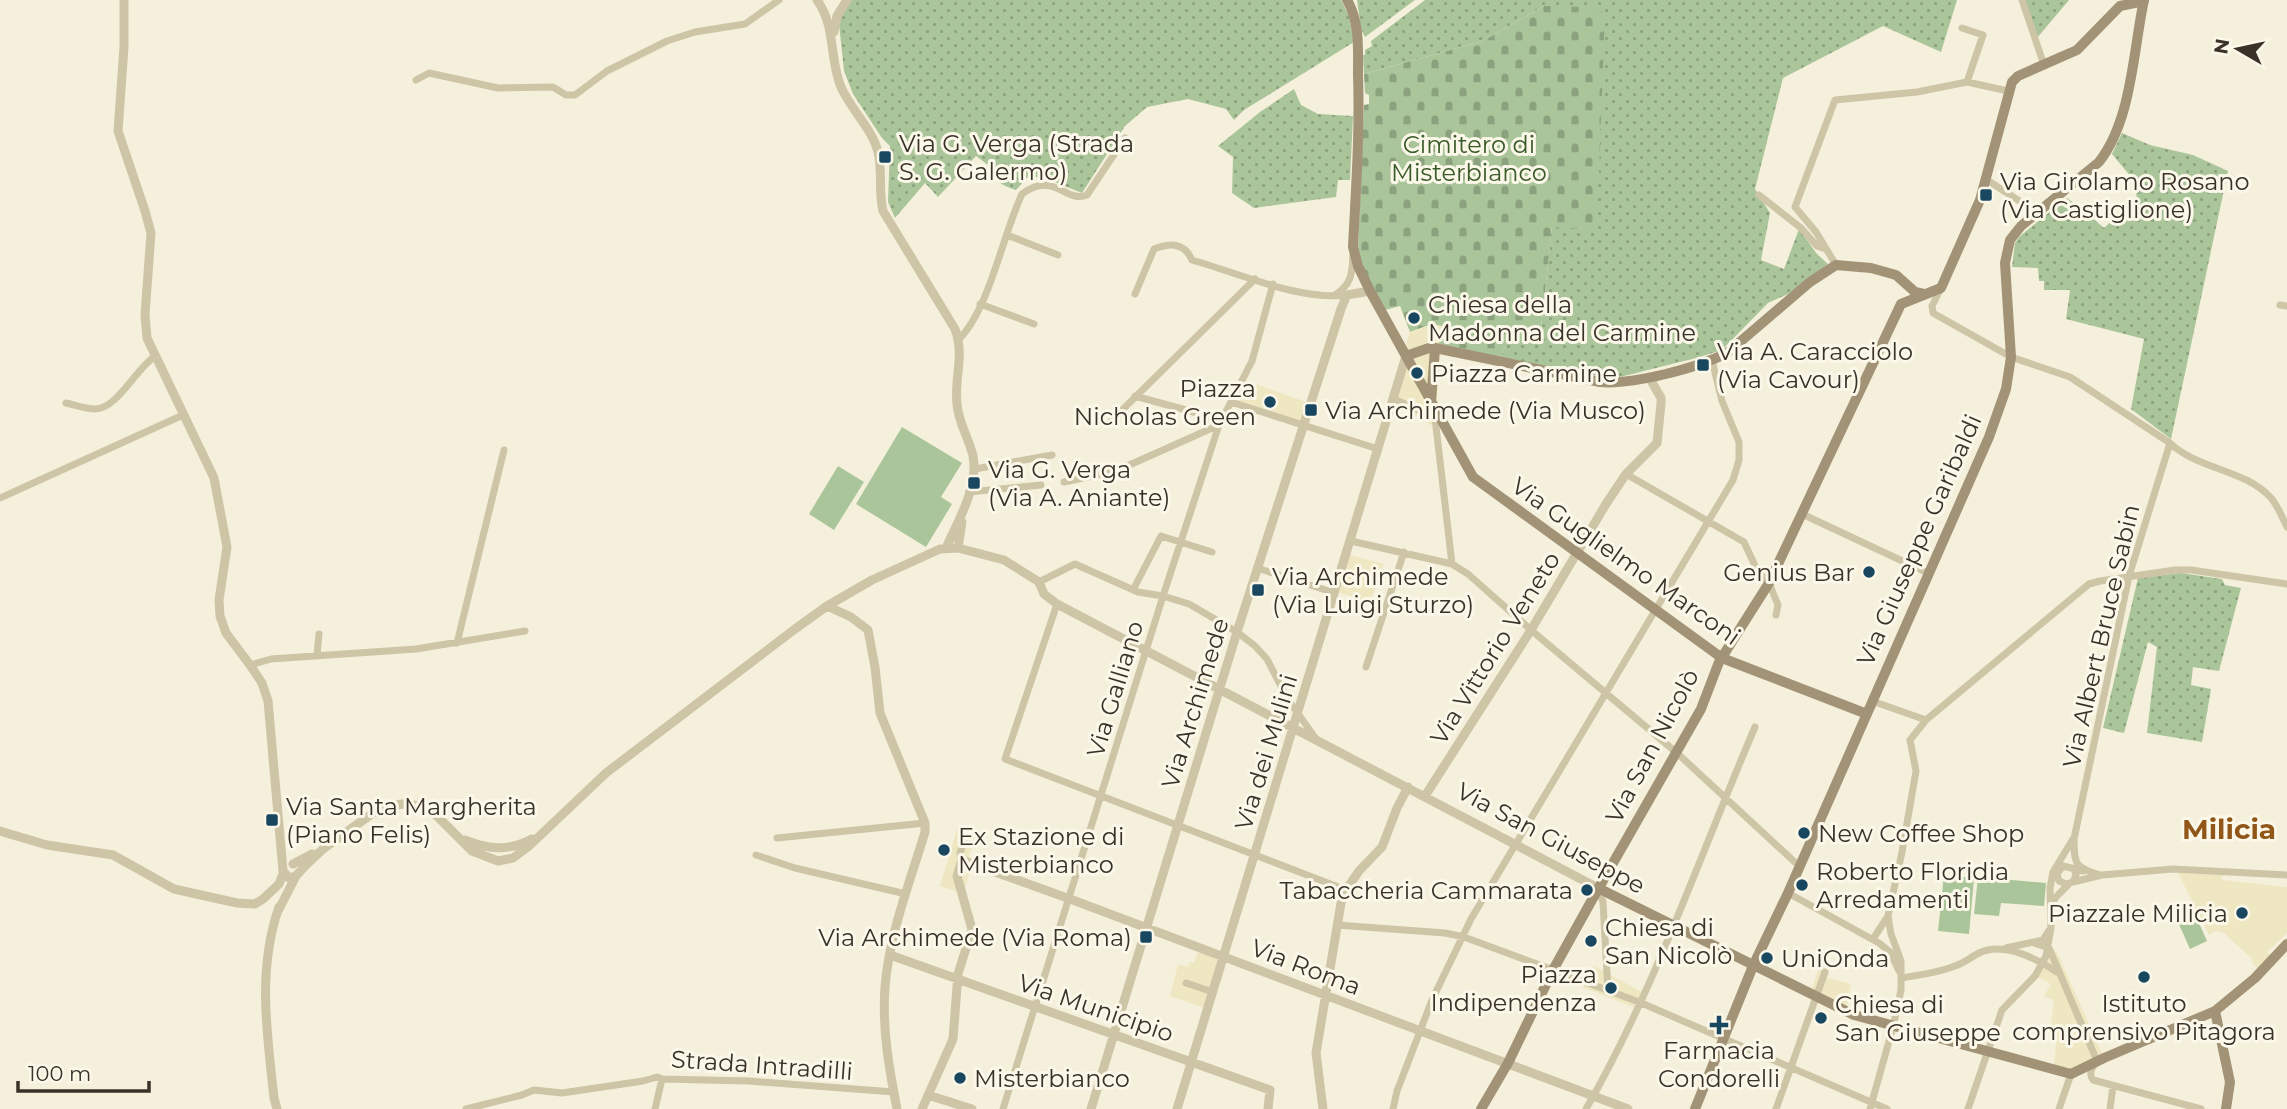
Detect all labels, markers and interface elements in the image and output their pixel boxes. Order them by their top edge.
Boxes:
north arrow [2203,14,2273,84]
text: N [2209,37,2234,56]
place label: Via G. Verga (Strada S. G. Galermo) [899,129,1134,186]
park label: Cimitero di Misterbianco [1391,130,1547,187]
marker: Via G. Verga (Strada S. G. Galermo) [877,149,893,165]
place label: Via Girolamo Rosano (Via Castiglione) [2000,167,2250,224]
marker: Via Girolamo Rosano (Via Castiglione) [1978,187,1994,203]
place label: Chiesa della Madonna del Carmine [1428,290,1696,347]
marker: Chiesa della Madonna del Carmine [1406,310,1422,326]
place label: Via A. Caracciolo (Via Cavour) [1717,337,1913,394]
marker: Via A. Caracciolo (Via Cavour) [1695,357,1711,373]
place label: Piazza Carmine [1431,359,1617,388]
marker: Piazza Carmine [1409,365,1425,381]
place label: Piazza Nicholas Green [1074,374,1256,431]
marker: Piazza Nicholas Green [1262,394,1278,410]
place label: Via Archimede (Via Musco) [1325,396,1646,425]
marker: Via Archimede (Via Musco) [1303,402,1319,418]
street label: Via Giuseppe Garibaldi [1850,410,1988,670]
place label: Via G. Verga (Via A. Aniante) [988,455,1170,512]
street label: Via Guglielmo Marconi [1506,471,1746,651]
marker: Via G. Verga (Via A. Aniante) [966,475,982,491]
street label: Via Albert Bruce Sabin [2057,501,2145,771]
street label: Via Vittorio Veneto [1424,546,1566,750]
place label: Genius Bar [1723,558,1855,587]
place label: Via Archimede (Via Luigi Sturzo) [1272,562,1474,619]
marker: Genius Bar [1861,564,1877,580]
marker: Via Archimede (Via Luigi Sturzo) [1250,582,1266,598]
street label: Via Archimede [1155,614,1235,792]
street label: Via Galliano [1081,617,1149,761]
street label: Via San Nicolò [1599,664,1705,828]
street label: Via dei Mulini [1229,671,1303,833]
street label: Via San Giuseppe [1452,776,1650,900]
place label: Via Santa Margherita (Piano Felis) [286,792,537,849]
marker: Via Santa Margherita (Piano Felis) [264,812,280,828]
district label: Milicia [2182,812,2276,846]
place label: New Coffee Shop [1818,819,2024,848]
place label: Ex Stazione di Misterbianco [958,822,1125,879]
marker: New Coffee Shop [1796,825,1812,841]
marker: Ex Stazione di Misterbianco [936,842,952,858]
place label: Roberto Floridia Arredamenti [1816,857,2009,914]
place label: Tabaccheria Cammarata [1279,876,1573,905]
marker: Roberto Floridia Arredamenti [1794,877,1810,893]
marker: Tabaccheria Cammarata [1579,882,1595,898]
place label: Piazzale Milicia [2048,899,2228,928]
marker: Piazzale Milicia [2234,905,2250,921]
place label: Chiesa di San Nicolò [1605,913,1732,970]
place label: Via Archimede (Via Roma) [818,923,1132,952]
marker: Via Archimede (Via Roma) [1138,929,1154,945]
street label: Via Roma [1247,933,1365,1001]
marker: Chiesa di San Nicolò [1583,933,1599,949]
place label: UniOnda [1781,944,1889,973]
marker: UniOnda [1759,950,1775,966]
place label: Piazza Indipendenza [1430,960,1597,1017]
street label: Via Municipio [1014,968,1178,1048]
marker: Istituto comprensivo Pitagora [2136,969,2152,985]
marker: Piazza Indipendenza [1603,980,1619,996]
place label: Istituto comprensivo Pitagora [2012,989,2276,1046]
place label: Chiesa di San Giuseppe [1835,990,2001,1047]
marker: Chiesa di San Giuseppe [1813,1010,1829,1026]
marker: Farmacia Condorelli [1711,1017,1727,1033]
place label: Farmacia Condorelli [1658,1036,1780,1093]
street label: Strada Intradilli [670,1044,854,1086]
scale bar [18,1050,149,1094]
text: 100 m [28,1061,91,1086]
place label: Misterbianco [974,1064,1130,1093]
marker: Misterbianco [952,1070,968,1086]

